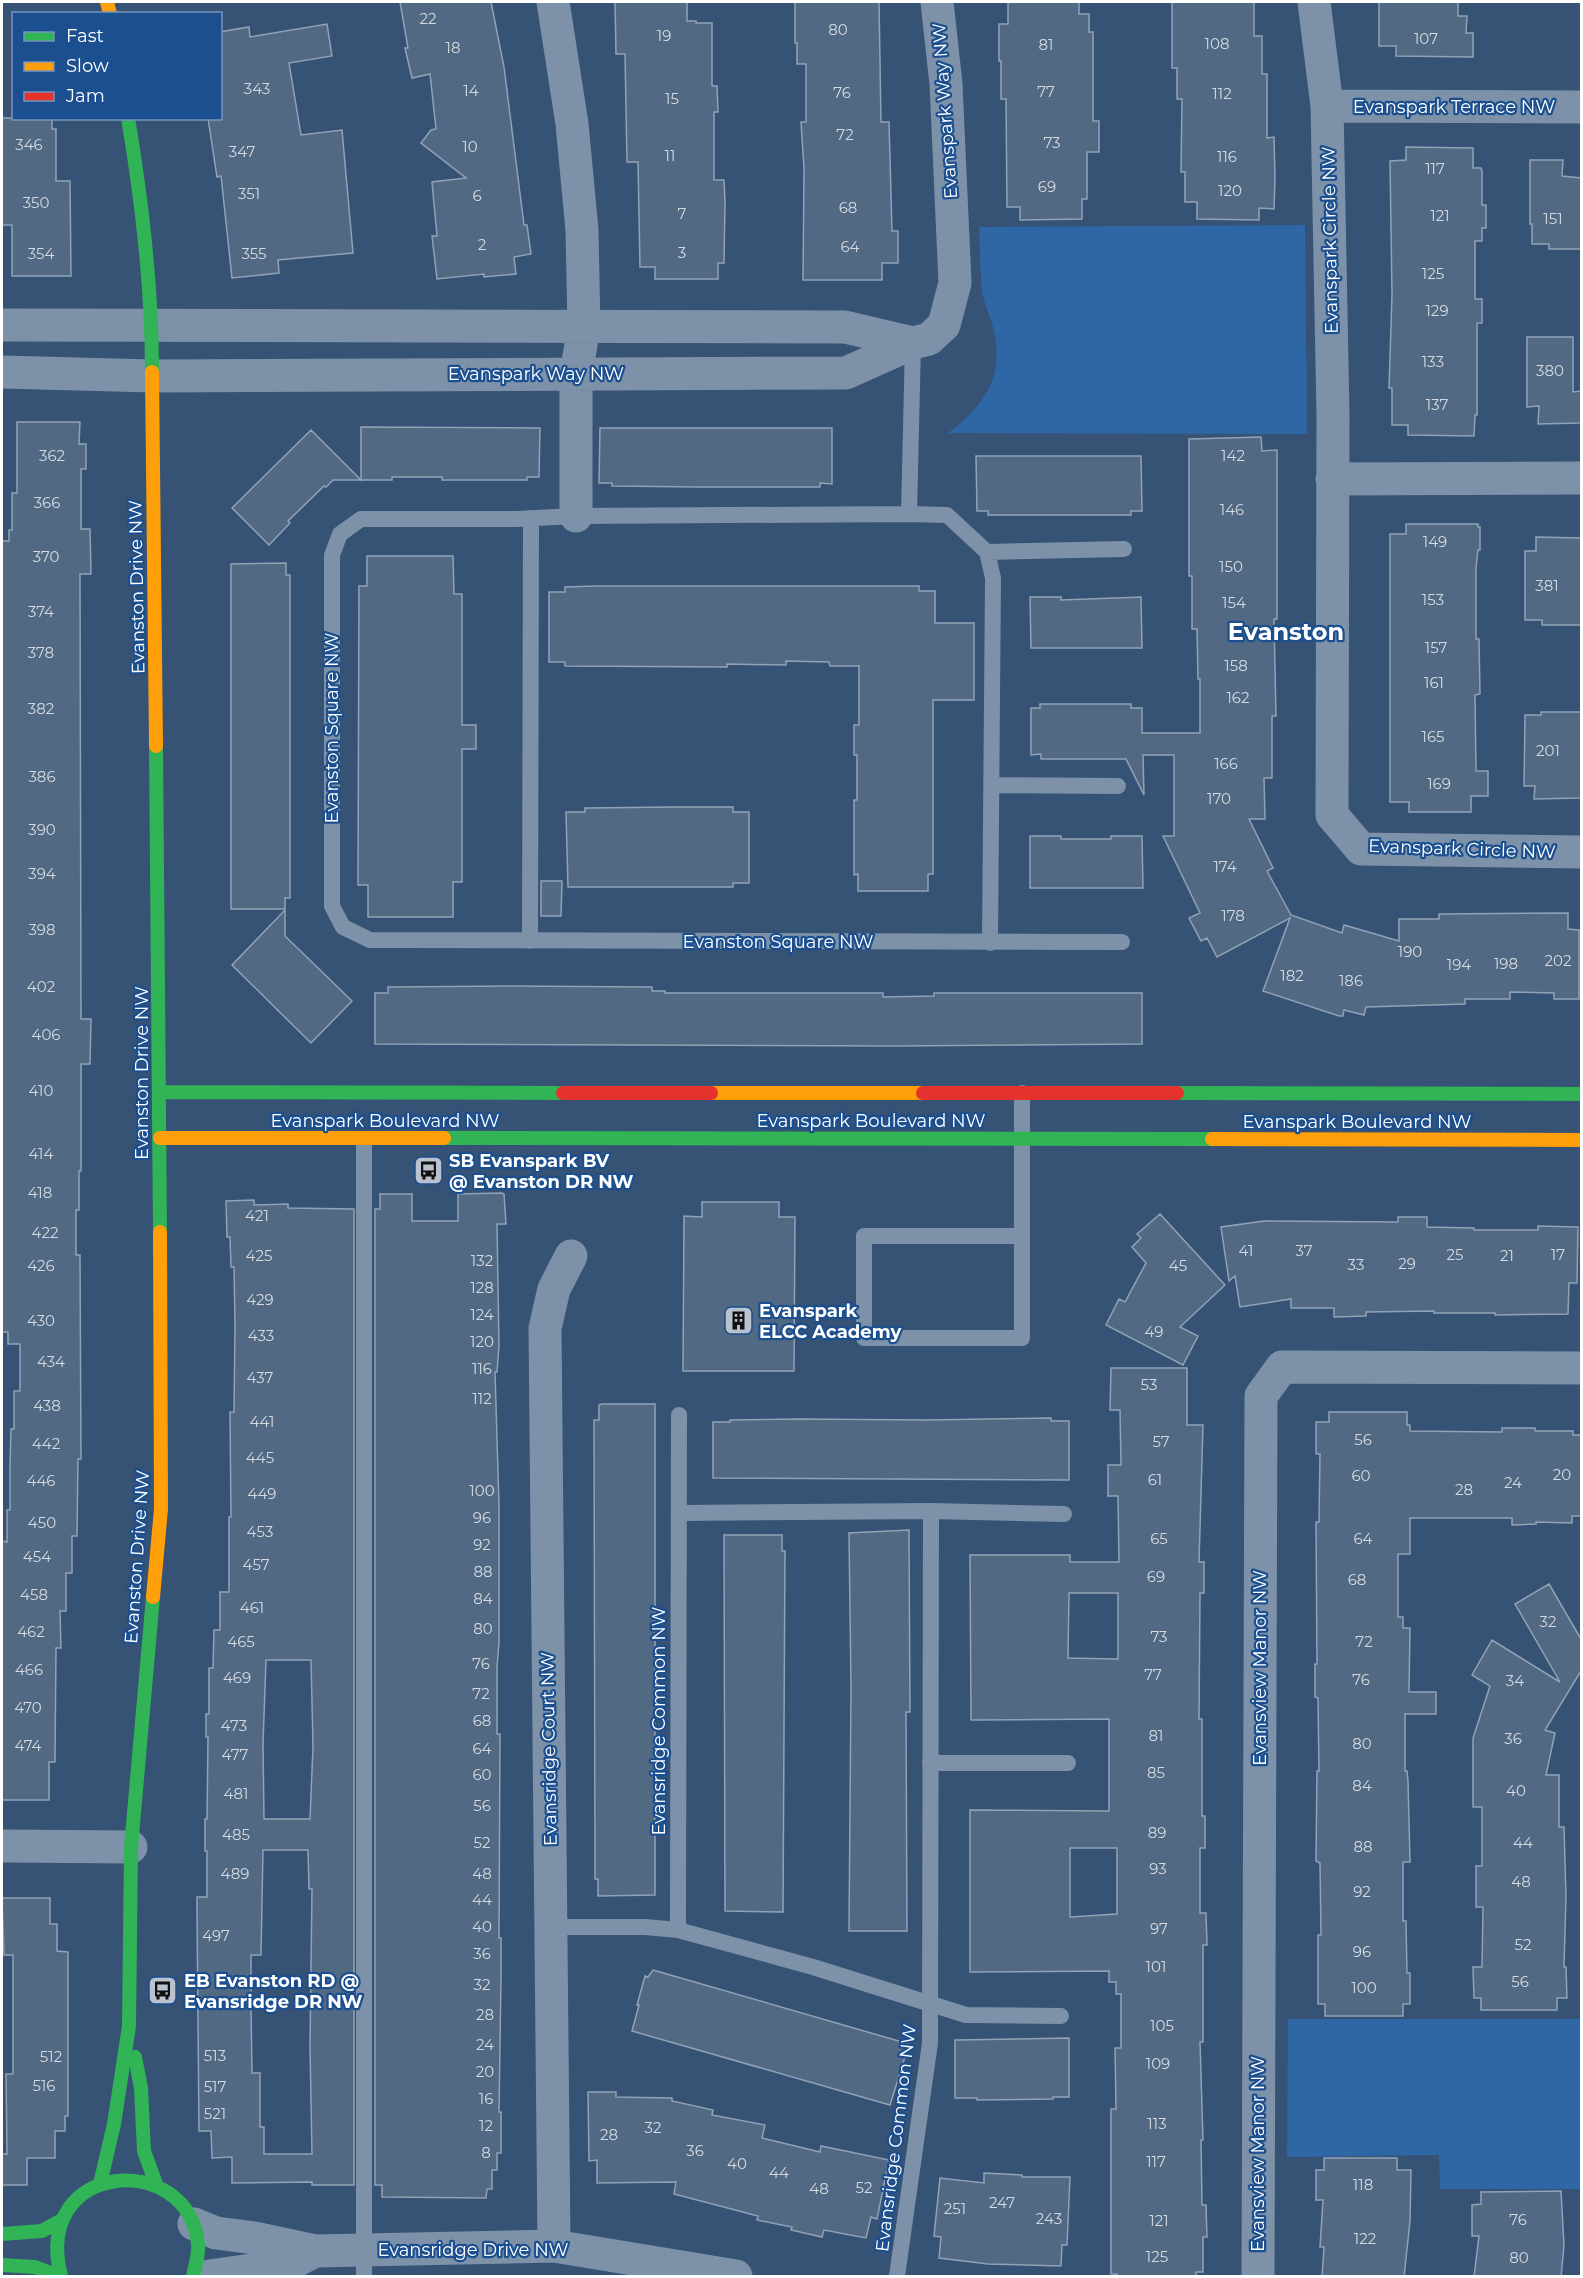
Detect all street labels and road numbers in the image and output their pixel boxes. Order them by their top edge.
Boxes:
street label: Evanspark Way NW [928,22,962,200]
street label: Evanspark Terrace NW [1353,96,1555,118]
street label: Evanspark Circle NW [1317,146,1343,334]
street label: Evanspark Way NW [448,363,624,385]
street label: Evanston Drive NW [124,500,150,674]
street label: Evanston Square NW [321,633,343,823]
street label: Evanspark Circle NW [1368,835,1556,863]
street label: Evanston Square NW [683,931,873,953]
street label: Evanston Drive NW [131,986,153,1160]
street label: Evanspark Boulevard NW [271,1110,499,1132]
street label: Evanspark Boulevard NW [757,1110,985,1132]
street label: Evanspark Boulevard NW [1243,1111,1471,1133]
street label: Evanston Drive NW [120,1469,154,1645]
street label: Evansview Manor NW [1249,1570,1271,1766]
street label: Evansridge Common NW [648,1606,670,1836]
street label: Evansridge Court NW [536,1652,562,1846]
street label: Evansridge Common NW [871,2023,921,2253]
street label: Evansview Manor NW [1247,2056,1269,2252]
street label: Evansridge Drive NW [377,2239,569,2261]

